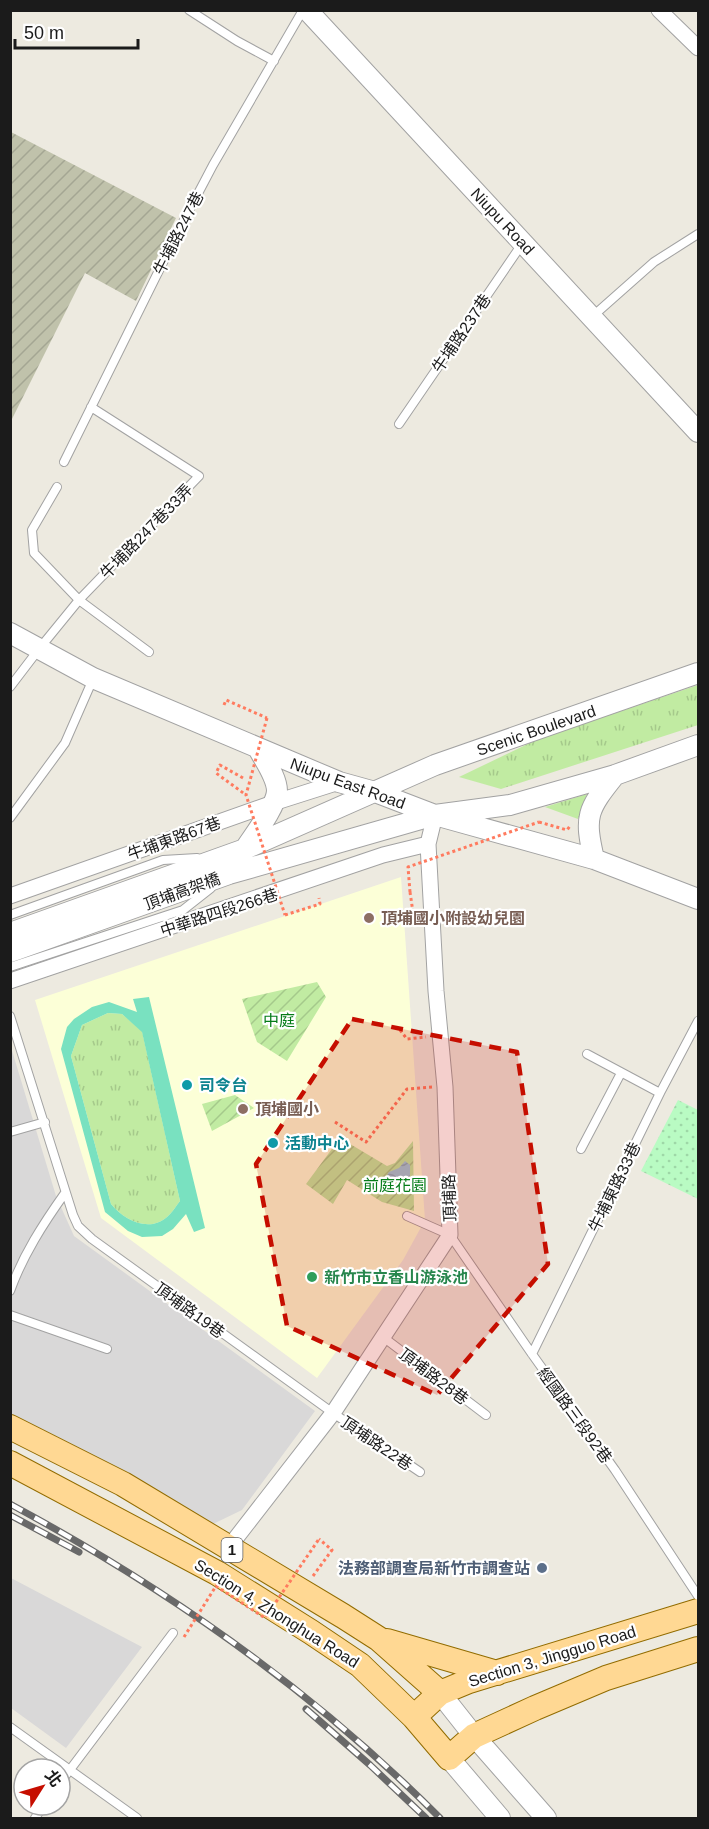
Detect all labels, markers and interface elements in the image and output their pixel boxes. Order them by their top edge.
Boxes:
scale bar [15,12,138,50]
text: 50 m [24,23,64,43]
street label: Niupu Road [468,185,538,258]
street label: 牛埔路247巷 [150,189,207,277]
street label: 牛埔路237巷 [429,291,494,376]
street label: 牛埔路247巷33弄 [97,481,196,582]
street label: Scenic Boulevard [475,702,598,759]
street label: Niupu East Road [288,755,408,812]
street label: 牛埔東路67巷 [125,814,223,863]
street label: 頂埔高架橋 [142,870,223,913]
street label: 中華路四段266巷 [158,885,280,940]
place label: 頂埔國小附設幼兒園 [381,909,525,927]
marker: 頂埔國小附設幼兒園 [362,911,376,925]
park label: 中庭 [263,1012,295,1029]
place label: 司令台 [199,1077,247,1094]
marker: 司令台 [180,1078,194,1092]
place label: 頂埔國小 [255,1100,319,1118]
marker: 頂埔國小 [236,1102,250,1116]
place label: 活動中心 [285,1135,349,1152]
marker: 活動中心 [266,1136,280,1150]
street label: 牛埔東路33巷 [585,1140,644,1235]
street label: 頂埔路 [440,1174,459,1222]
park label: 前庭花園 [363,1177,427,1194]
place label: 新竹市立香山游泳池 [324,1269,468,1286]
marker: 新竹市立香山游泳池 [305,1270,319,1284]
street label: 頂埔路19巷 [152,1279,228,1341]
street label: 頂埔路28巷 [396,1345,471,1408]
street label: 經國路三段92巷 [534,1364,615,1466]
street label: 頂埔路22巷 [338,1413,415,1473]
road number: 1 [222,1538,242,1562]
street label: Section 4, Zhonghua Road [192,1556,362,1671]
place label: 法務部調查局新竹市調查站 [338,1560,530,1577]
marker: 法務部調查局新竹市調查站 [535,1561,549,1575]
street label: Section 3, Jingguo Road [466,1623,638,1690]
north arrow [12,1757,72,1817]
text: 北 [42,1767,65,1790]

